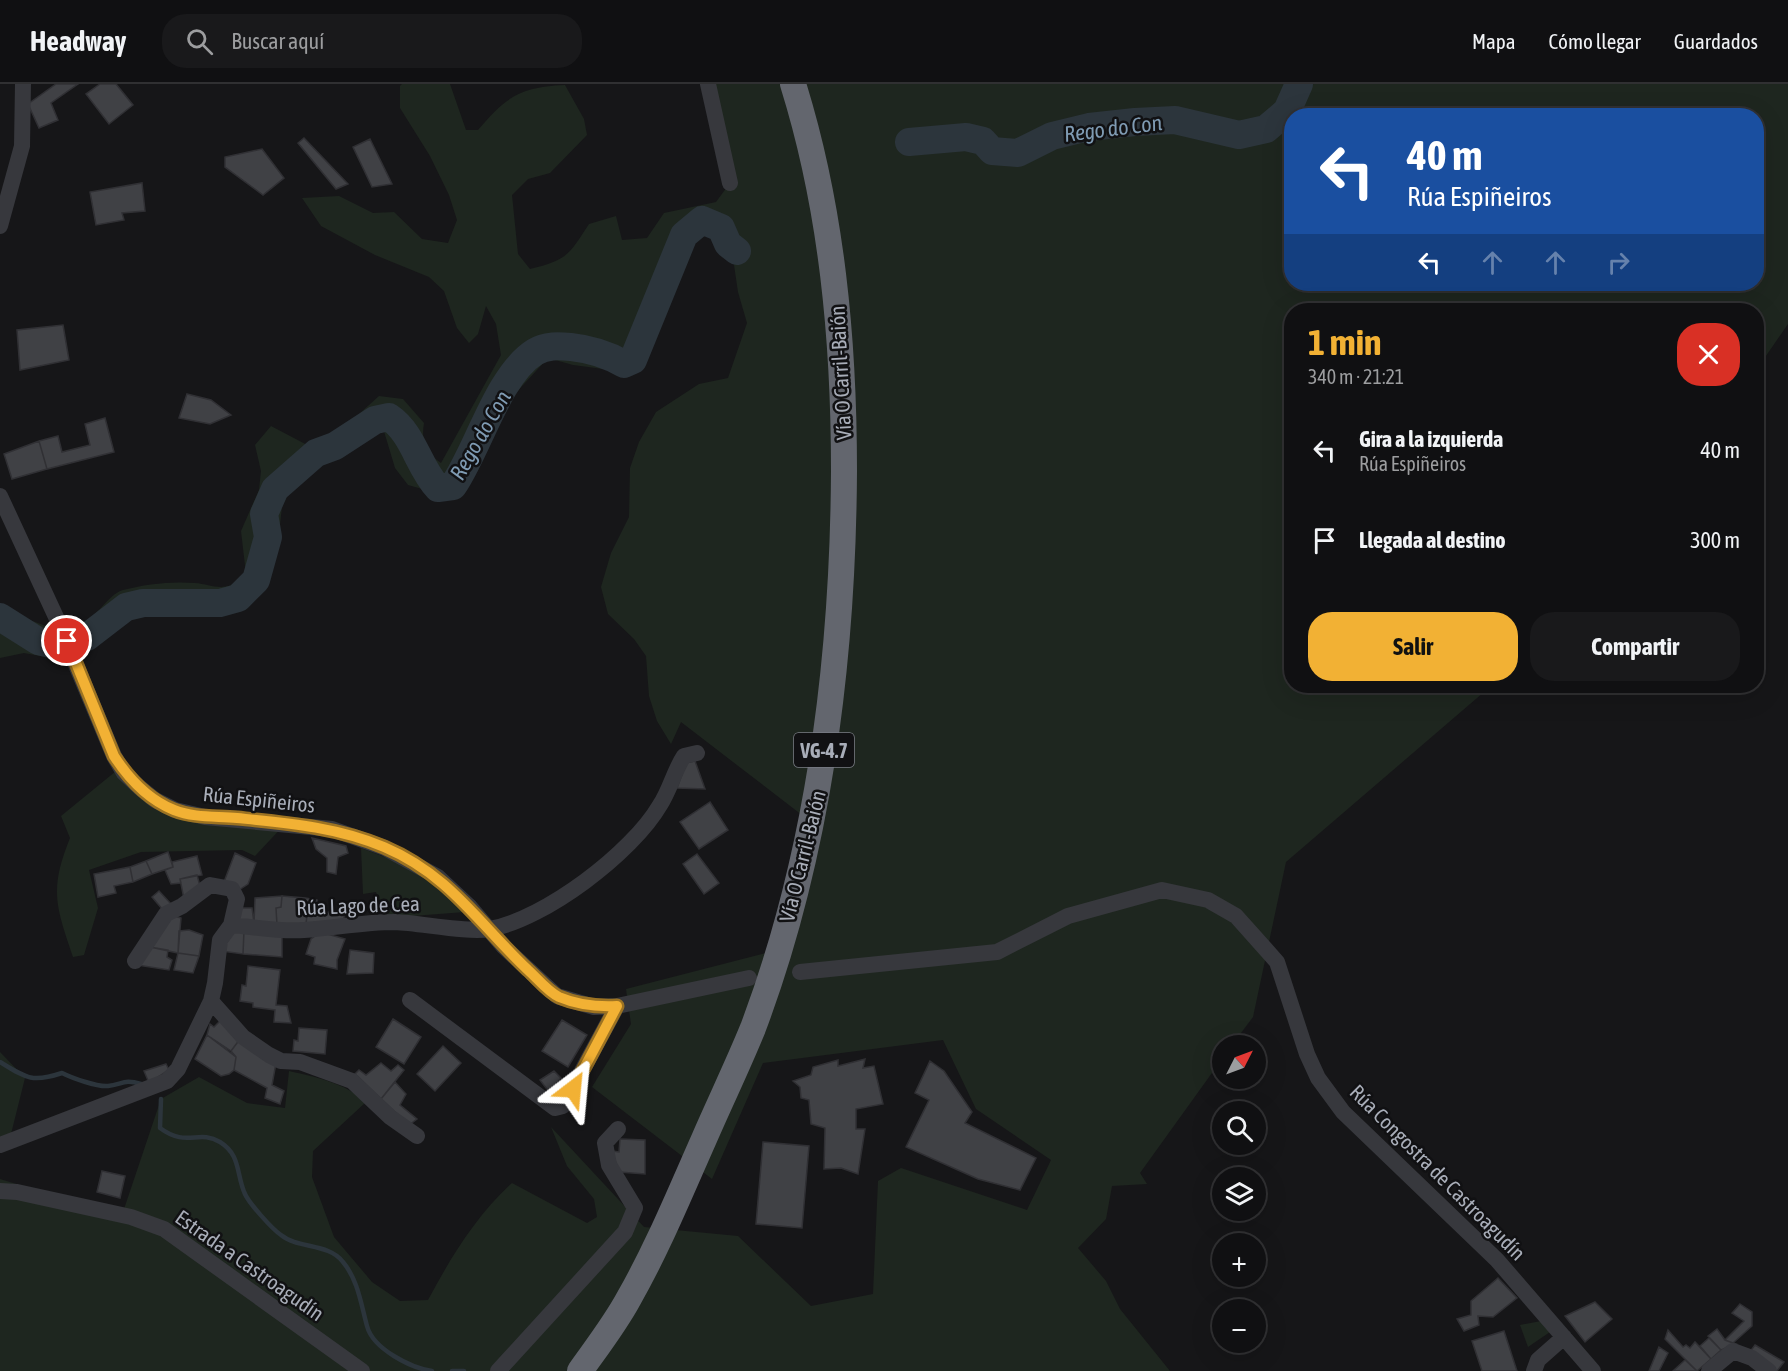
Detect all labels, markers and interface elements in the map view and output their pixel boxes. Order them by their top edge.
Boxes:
search box [162,14,582,68]
text: Headway [30,25,126,57]
icon: search [183,25,216,58]
text: Buscar aquí [231,28,324,54]
text: Mapa [1472,29,1516,53]
text: Cómo llegar [1549,29,1641,53]
text: Guardados [1674,29,1758,53]
water label: Rego do Con [1063,109,1164,147]
text: 40 m [1407,131,1482,179]
icon: left [1308,132,1386,210]
text: Rúa Espiñeiros [1407,181,1552,212]
icon: left [1413,246,1446,279]
icon: ahead [1476,246,1509,279]
icon: ahead [1539,246,1572,279]
icon: right [1602,246,1635,279]
street label: Vía O Carril-Baión [824,305,856,441]
text: 1 min [1308,321,1382,363]
button: close [1677,323,1740,386]
text: 340 m · 21:21 [1308,365,1404,388]
water label: Rego do Con [444,386,516,484]
text: Gira a la izquierda [1359,426,1503,452]
icon: left [1308,434,1341,467]
text: 40 m [1700,437,1740,463]
text: Rúa Espiñeiros [1359,452,1466,475]
icon: arrive [1308,524,1341,557]
text: Llegada al destino [1359,527,1506,553]
text: 300 m [1690,527,1740,553]
button: Salir [1308,612,1518,681]
button: Compartir [1530,612,1740,681]
pin [41,615,92,666]
icon: arrive [50,624,83,657]
road number: VG-4.7 [794,733,854,767]
street label: Rúa Espiñeiros [202,781,316,817]
street label: Vía O Carril-Baión [774,788,830,924]
street label: Rúa Lago de Cea [296,891,420,919]
north arrow [1212,1035,1266,1089]
map controls [1212,1035,1266,1353]
position arrow [541,1057,605,1121]
street label: Rúa Congostra de Castroagudín [1345,1079,1531,1265]
button: search [1212,1101,1266,1155]
button: layers [1212,1167,1266,1221]
street label: Estrada a Castroagudín [171,1205,329,1325]
button: + [1212,1233,1266,1287]
button: − [1212,1299,1266,1353]

